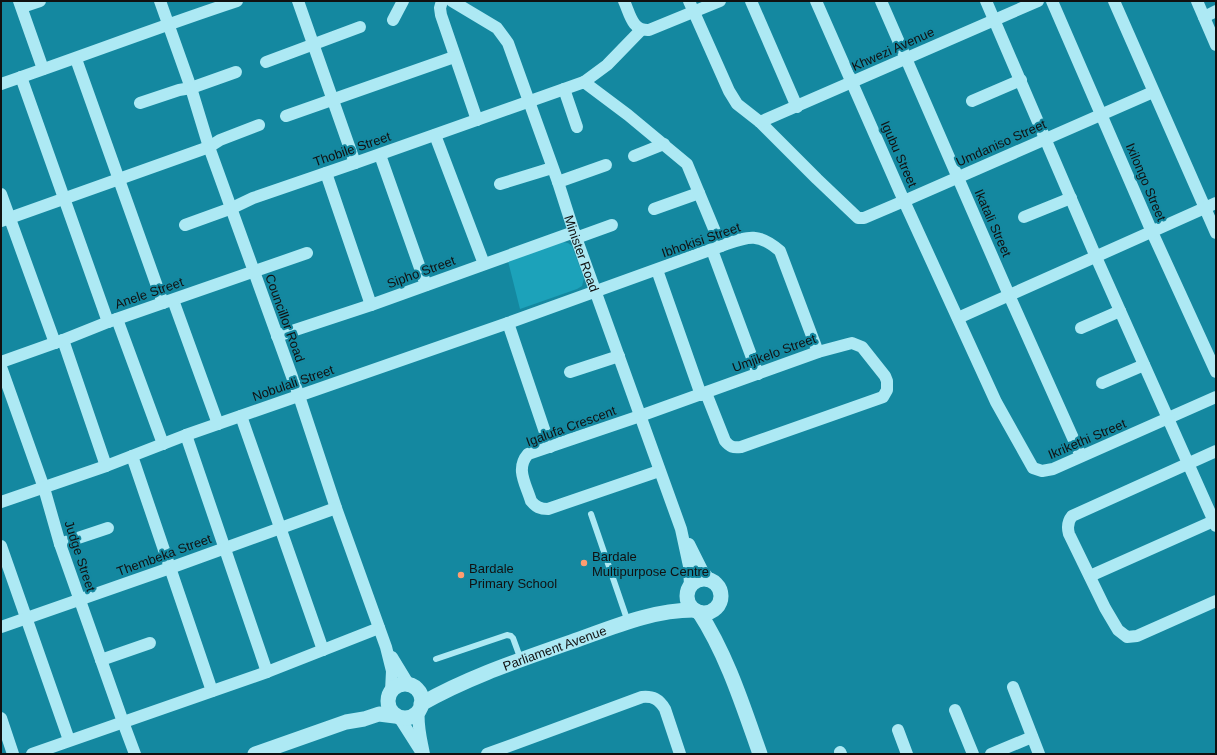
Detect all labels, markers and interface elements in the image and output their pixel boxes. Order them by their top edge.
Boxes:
street label: Khwezi Avenue [849,24,937,74]
street label: Umdaniso Street [954,116,1049,170]
street label: Igubu Street [878,119,920,190]
street label: Thobile Street [311,129,393,169]
street label: Ixilongo Street [1123,141,1169,224]
street label: Ikatali Street [971,187,1015,259]
street label: Minister Road [562,213,602,294]
street label: Ibhokisi Street [660,219,743,261]
street label: Sipho Street [385,253,458,291]
street label: Councillor Road [262,272,308,364]
street label: Anele Street [113,274,186,312]
street label: Umjikelo Street [730,331,818,375]
street label: Nobulali Street [250,362,336,404]
street label: Igalufa Crescent [524,403,618,449]
street label: Ikrikethi Street [1046,416,1129,462]
street label: Judge Street [61,519,99,594]
street label: Thembeka Street [115,531,214,579]
place label: Bardale Multipurpose Centre [592,549,709,579]
marker: Bardale Multipurpose Centre [579,558,589,568]
place label: Bardale Primary School [469,561,557,591]
marker: Bardale Primary School [456,570,466,580]
street label: Parliament Avenue [501,622,608,673]

